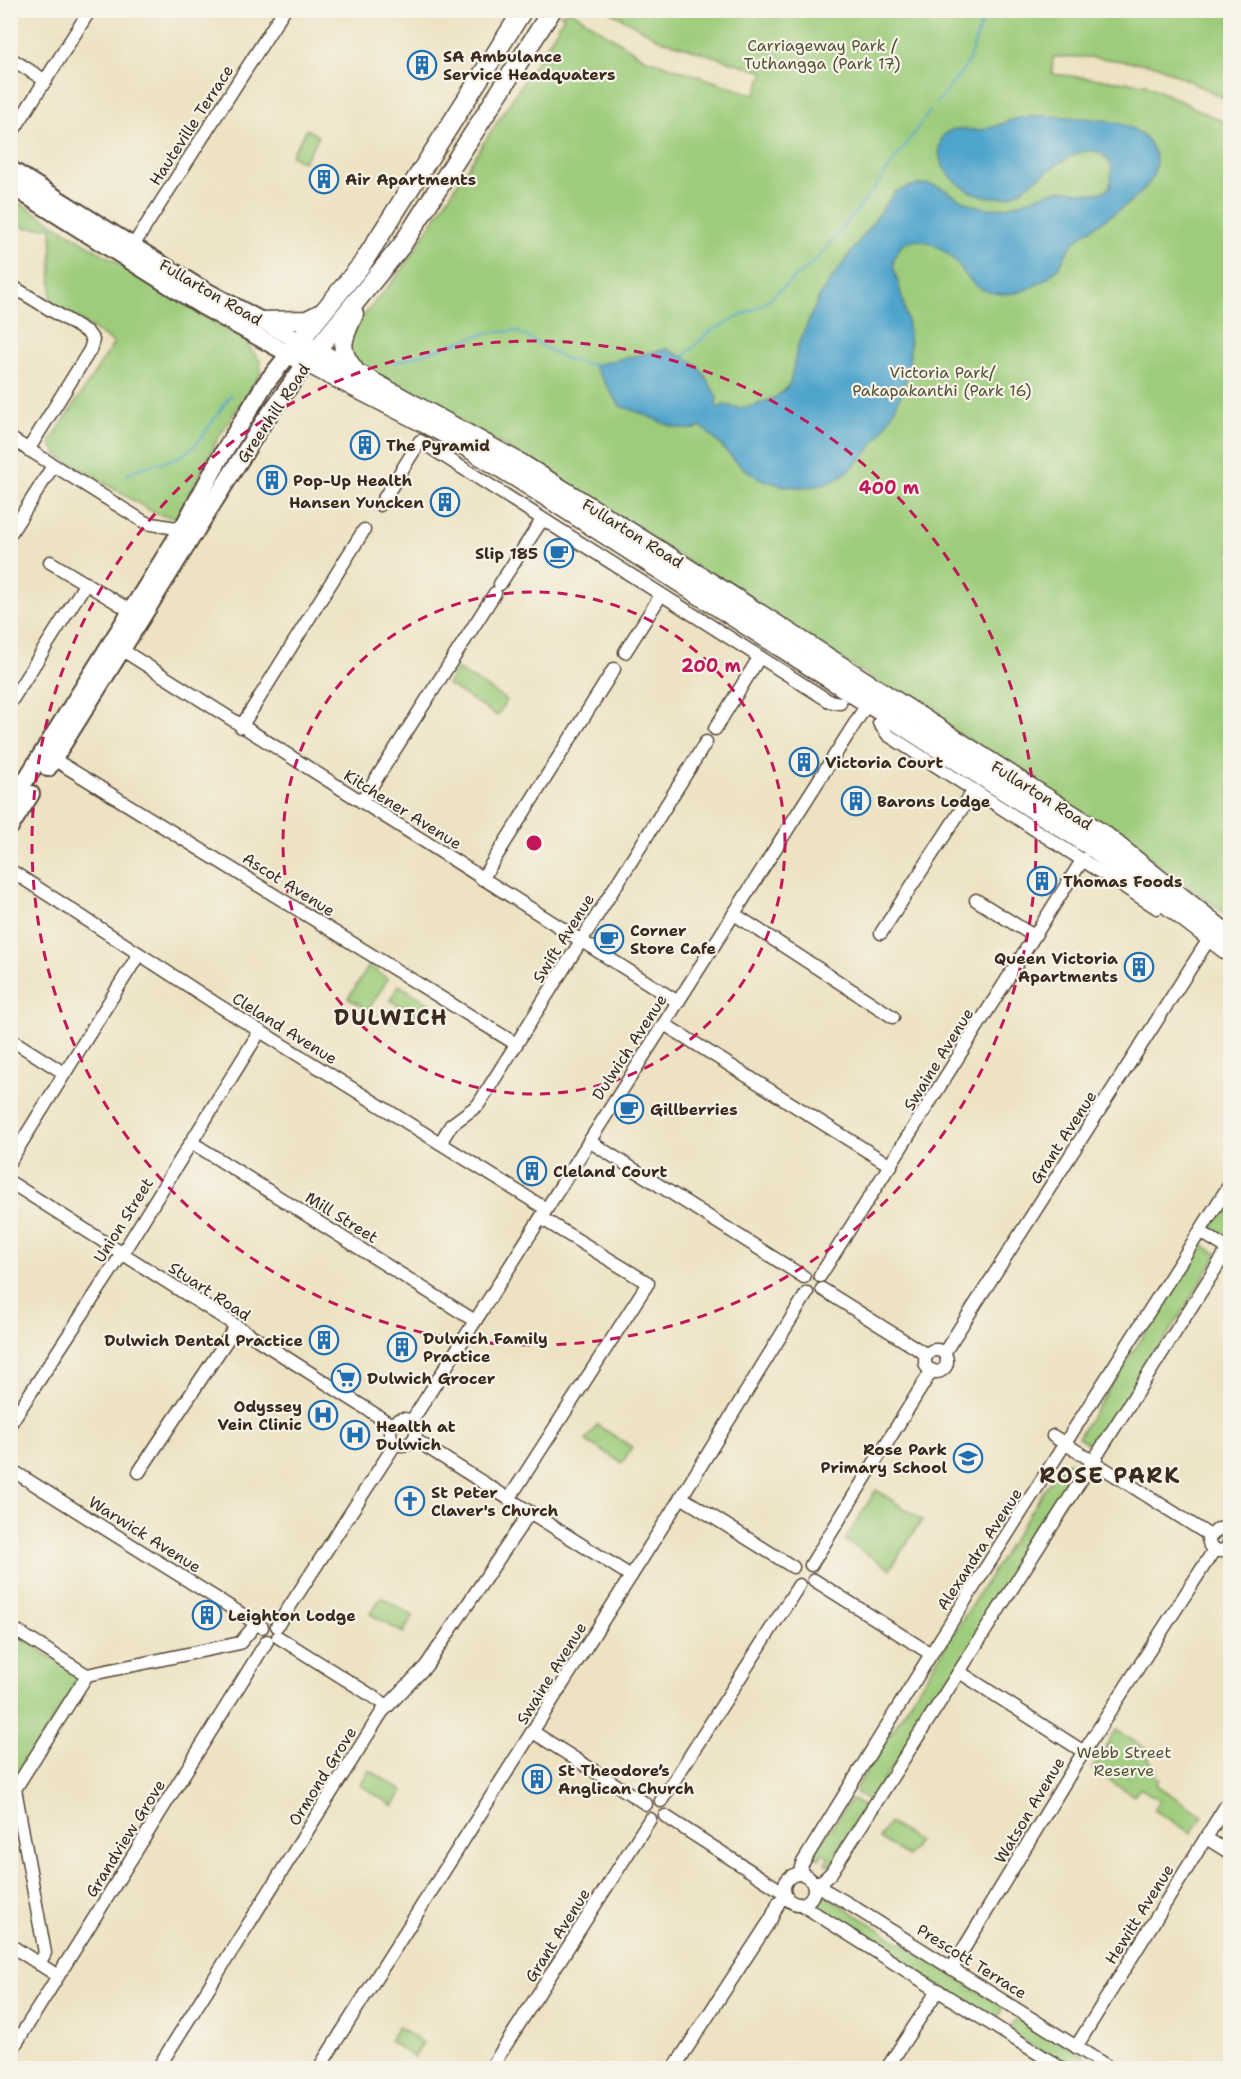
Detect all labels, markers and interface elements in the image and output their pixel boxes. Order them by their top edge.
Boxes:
park label: Carriageway Park / Tuthangga (Park 17) [744,35,900,74]
place label: SA Ambulance Service Headquaters [443,46,615,85]
building icon: SA Ambulance Service Headquaters [406,49,438,81]
street label: Hauteville Terrace [145,61,238,190]
building icon: Air Apartments [308,163,340,195]
place label: Air Apartments [345,169,476,190]
street label: Fullarton Road [155,254,266,330]
street label: Greenhill Road [232,359,314,467]
park label: Victoria Park/ Pakapakanthi (Park 16) [852,362,1032,401]
building icon: The Pyramid [349,429,381,461]
place label: The Pyramid [386,435,490,456]
building icon: Pop-Up Health [256,464,288,496]
place label: Pop-Up Health [293,470,412,491]
text: 400 m [859,476,920,500]
building icon: Hansen Yuncken [429,486,461,518]
place label: Hansen Yuncken [289,492,424,513]
street label: Fullarton Road [578,494,687,573]
cafe icon: Slip 185 [543,537,575,569]
place label: Slip 185 [475,543,538,564]
text: 200 m [681,654,742,678]
building icon: Victoria Court [788,746,820,778]
place label: Victoria Court [825,752,943,773]
street label: Fullarton Road [987,756,1096,835]
street label: Kitchener Avenue [340,765,466,854]
building icon: Barons Lodge [840,785,872,817]
place label: Barons Lodge [877,791,991,812]
centre of rings [524,833,544,853]
street label: Ascot Avenue [238,848,339,921]
building icon: Thomas Foods [1026,865,1058,897]
place label: Thomas Foods [1063,871,1183,892]
street label: Swift Avenue [528,890,599,987]
place label: Corner Store Cafe [630,920,717,959]
cafe icon: Corner Store Cafe [593,923,625,955]
place label: Queen Victoria Apartments [994,948,1118,987]
building icon: Queen Victoria Apartments [1123,951,1155,983]
street label: Cleland Avenue [228,988,341,1069]
street label: Dulwich Avenue [587,990,672,1104]
district label: DULWICH [334,1003,448,1032]
street label: Swaine Avenue [899,1004,978,1114]
street label: Grant Avenue [1025,1087,1101,1188]
cafe icon: Gillberries [613,1093,645,1125]
place label: Gillberries [650,1099,738,1120]
building icon: Cleland Court [516,1155,548,1187]
place label: Cleland Court [553,1161,668,1182]
street label: Union Street [89,1174,158,1267]
street label: Mill Street [301,1187,382,1248]
street label: Stuart Road [165,1257,255,1326]
building icon: Dulwich Dental Practice [308,1324,340,1356]
place label: Dulwich Family Practice [423,1328,548,1367]
place label: Dulwich Dental Practice [104,1330,303,1351]
building icon: Dulwich Family Practice [386,1331,418,1363]
supermarket icon: Dulwich Grocer [330,1362,362,1394]
place label: Dulwich Grocer [367,1368,496,1389]
place label: Odyssey Vein Clinic [218,1396,302,1435]
hospital icon: Odyssey Vein Clinic [307,1399,339,1431]
place label: Health at Dulwich [376,1416,456,1455]
hospital icon: Health at Dulwich [339,1419,371,1451]
place label: Rose Park Primary School [820,1439,947,1478]
school or university icon: Rose Park Primary School [952,1442,984,1474]
district label: ROSE PARK [1039,1461,1181,1490]
place label: St Peter Claver's Church [431,1482,559,1521]
street label: Alexandra Avenue [932,1484,1027,1614]
church icon: St Peter Claver's Church [394,1485,426,1517]
street label: Warwick Avenue [85,1491,205,1577]
building icon: Leighton Lodge [191,1599,223,1631]
place label: Leighton Lodge [228,1605,356,1626]
street label: Swaine Avenue [512,1618,591,1728]
street label: Ormond Grove [284,1723,361,1830]
park label: Webb Street Reserve [1077,1742,1172,1781]
street label: Watson Avenue [989,1753,1069,1867]
place label: St Theodore’s Anglican Church [558,1760,694,1799]
building icon: St Theodore’s Anglican Church [521,1763,553,1795]
street label: Grandview Grove [81,1775,170,1901]
street label: Hewitt Avenue [1100,1860,1179,1968]
street label: Grant Avenue [520,1884,595,1986]
street label: Prescott Terrace [913,1919,1031,2004]

